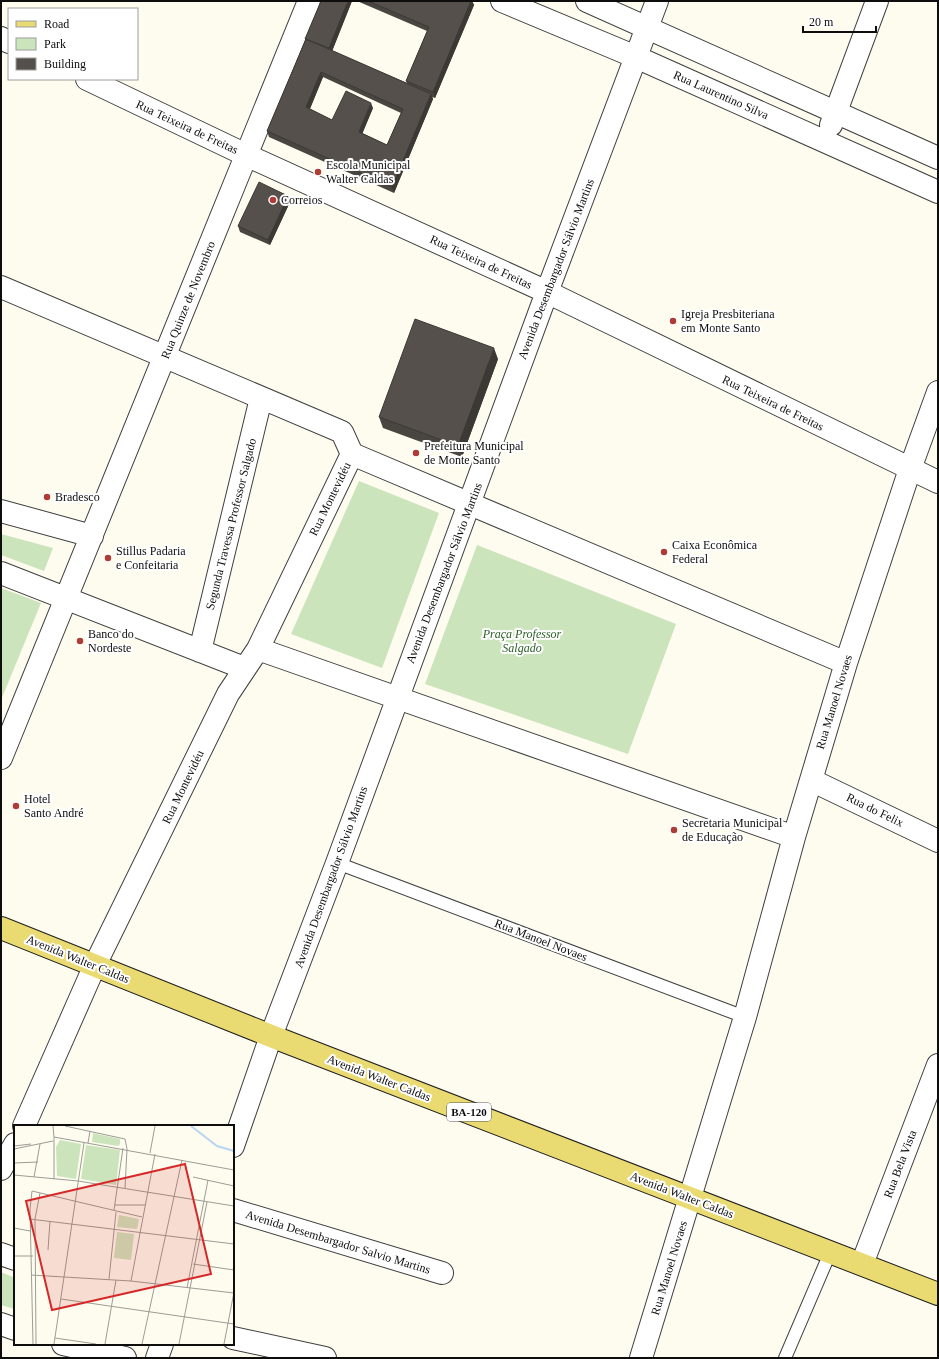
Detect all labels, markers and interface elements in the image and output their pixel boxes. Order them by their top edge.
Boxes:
legend [8,8,138,80]
scale bar [803,8,876,34]
text: 20 m [809,15,834,29]
text: Road [44,17,69,31]
text: Park [44,37,66,51]
text: Building [44,57,86,71]
street label: Rua Laurentino Silva [671,68,771,123]
street label: Rua Teixeira de Freitas [134,97,241,157]
place label: Escola Municipal Walter Caldas [326,158,411,186]
marker: Escola Municipal Walter Caldas [313,167,323,177]
street label: Avenida Desembargador Sálvio Martins [515,176,597,361]
place label: Correios [281,193,323,207]
marker: Correios [268,195,278,205]
street label: Rua Teixeira de Freitas [428,232,535,292]
street label: Rua Quinze de Novembro [158,239,218,361]
place label: Igreja Presbiteriana em Monte Santo [681,307,775,335]
marker: Igreja Presbiteriana em Monte Santo [668,316,678,326]
street label: Rua Teixeira de Freitas [720,372,826,434]
street label: Segunda Travessa Professor Salgado [203,437,259,611]
place label: Prefeitura Municipal de Monte Santo [424,439,524,467]
marker: Prefeitura Municipal de Monte Santo [411,448,421,458]
street label: Rua Montevidéu [306,460,354,538]
street label: Avenida Desembargador Sálvio Martins [403,480,485,665]
place label: Bradesco [55,490,100,504]
marker: Bradesco [42,492,52,502]
place label: Caixa Econômica Federal [672,538,758,566]
place label: Stillus Padaria e Confeitaria [116,544,186,572]
marker: Caixa Econômica Federal [659,547,669,557]
marker: Stillus Padaria e Confeitaria [103,553,113,563]
place label: Banco do Nordeste [88,627,134,655]
park label: Praça Professor Salgado [482,627,562,655]
marker: Banco do Nordeste [75,636,85,646]
street label: Rua Manoel Novaes [813,653,855,751]
street label: Rua Montevidéu [159,748,207,826]
street label: Avenida Desembargador Sálvio Martins [292,784,371,970]
street label: Rua do Felix [844,790,906,830]
place label: Hotel Santo André [24,792,84,820]
marker: Hotel Santo André [11,801,21,811]
place label: Secretaria Municipal de Educação [682,816,783,844]
marker: Secretaria Municipal de Educação [669,825,679,835]
street label: Rua Manoel Novaes [493,916,590,964]
street label: Avenida Walter Caldas [24,932,132,986]
street label: Avenida Walter Caldas [325,1052,433,1104]
road number: BA-120 [447,1103,491,1121]
inset map [14,1125,234,1345]
street label: Rua Bela Vista [881,1127,920,1200]
street label: Avenida Walter Caldas [628,1169,736,1221]
street label: Avenida Desembargador Salvio Martins [244,1207,432,1277]
street label: Rua Manoel Novaes [648,1219,690,1317]

